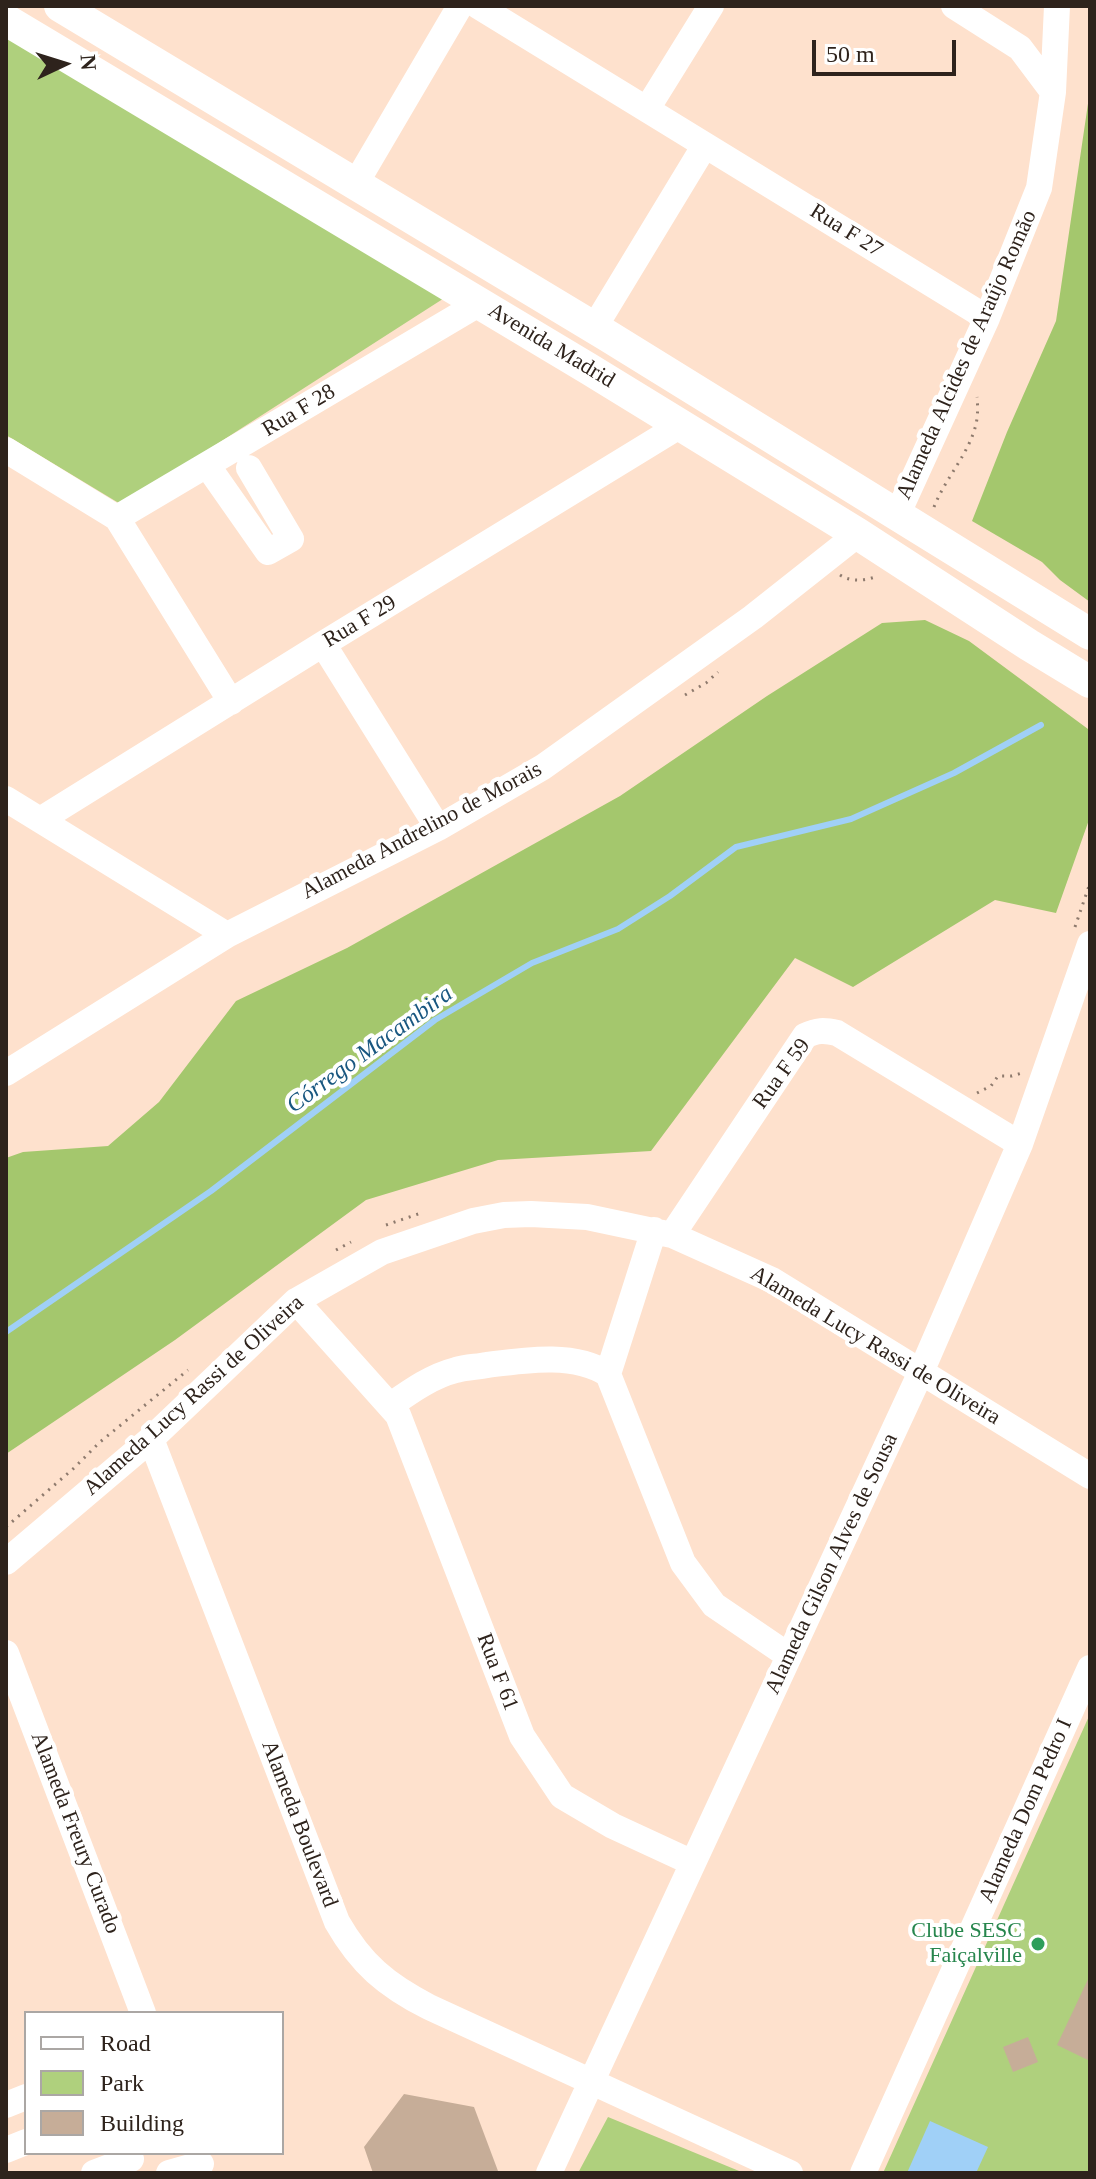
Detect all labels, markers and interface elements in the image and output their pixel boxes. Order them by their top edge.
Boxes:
north arrow [24,24,104,104]
scale bar [816,24,960,74]
text: 50 m [826,41,875,67]
text: N [75,53,101,71]
street label: Rua F 27 [805,198,887,264]
street label: Alameda Alcides de Araújo Romão [891,206,1043,504]
street label: Avenida Madrid [483,298,619,394]
street label: Rua F 28 [258,379,340,443]
street label: Rua F 29 [319,590,401,654]
street label: Alameda Andrelino de Morais [297,756,547,906]
water label: Córrego Macambira [281,980,459,1120]
street label: Rua F 59 [748,1034,816,1114]
street label: Alameda Lucy Rassi de Oliveira [745,1261,1005,1431]
street label: Alameda Lucy Rassi de Oliveira [78,1290,310,1502]
street label: Alameda Gilson Alves de Sousa [760,1429,904,1699]
street label: Rua F 61 [470,1630,524,1714]
street label: Alameda Dom Pedro I [974,1715,1078,1907]
street label: Alameda Freury Curado [24,1728,126,1938]
street label: Alameda Boulevard [255,1737,343,1911]
place label: Clube SESC Faiçalville [911,1918,1022,1970]
marker: Clube SESC Faiçalville [1029,1935,1047,1953]
legend [24,2011,284,2155]
text: Road [100,2030,151,2056]
text: Park [100,2070,144,2096]
text: Building [100,2110,184,2136]

